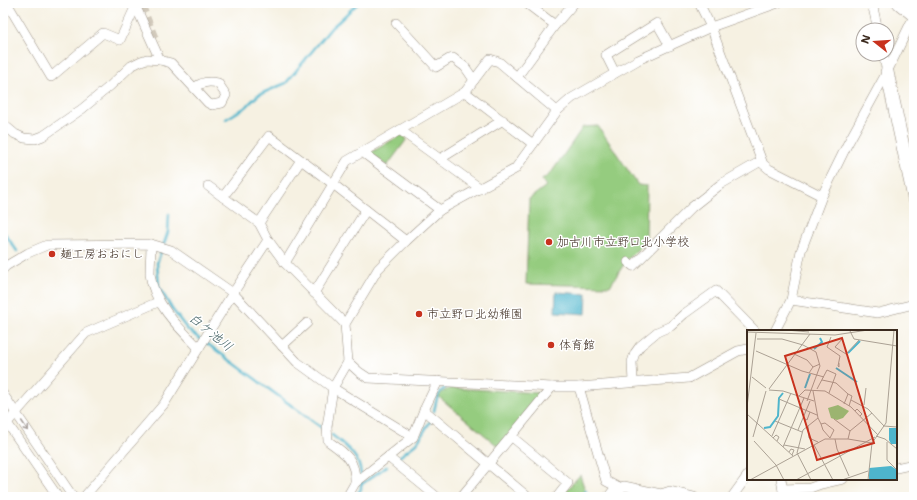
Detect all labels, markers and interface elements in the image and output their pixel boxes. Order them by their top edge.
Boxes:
north arrow [855,22,895,62]
text: N [857,33,874,46]
place label: 加古川市立野口北小学校 [557,234,689,250]
marker: 加古川市立野口北小学校 [544,237,554,247]
place label: 麺工房おおにし [60,246,144,262]
marker: 麺工房おおにし [47,249,57,259]
place label: 市立野口北幼稚園 [427,306,523,322]
water label: 白ケ池川 [185,309,237,355]
marker: 市立野口北幼稚園 [414,309,424,319]
inset map [747,330,897,480]
place label: 体育館 [559,337,595,353]
marker: 体育館 [546,340,556,350]
one-way arrow [21,420,29,431]

